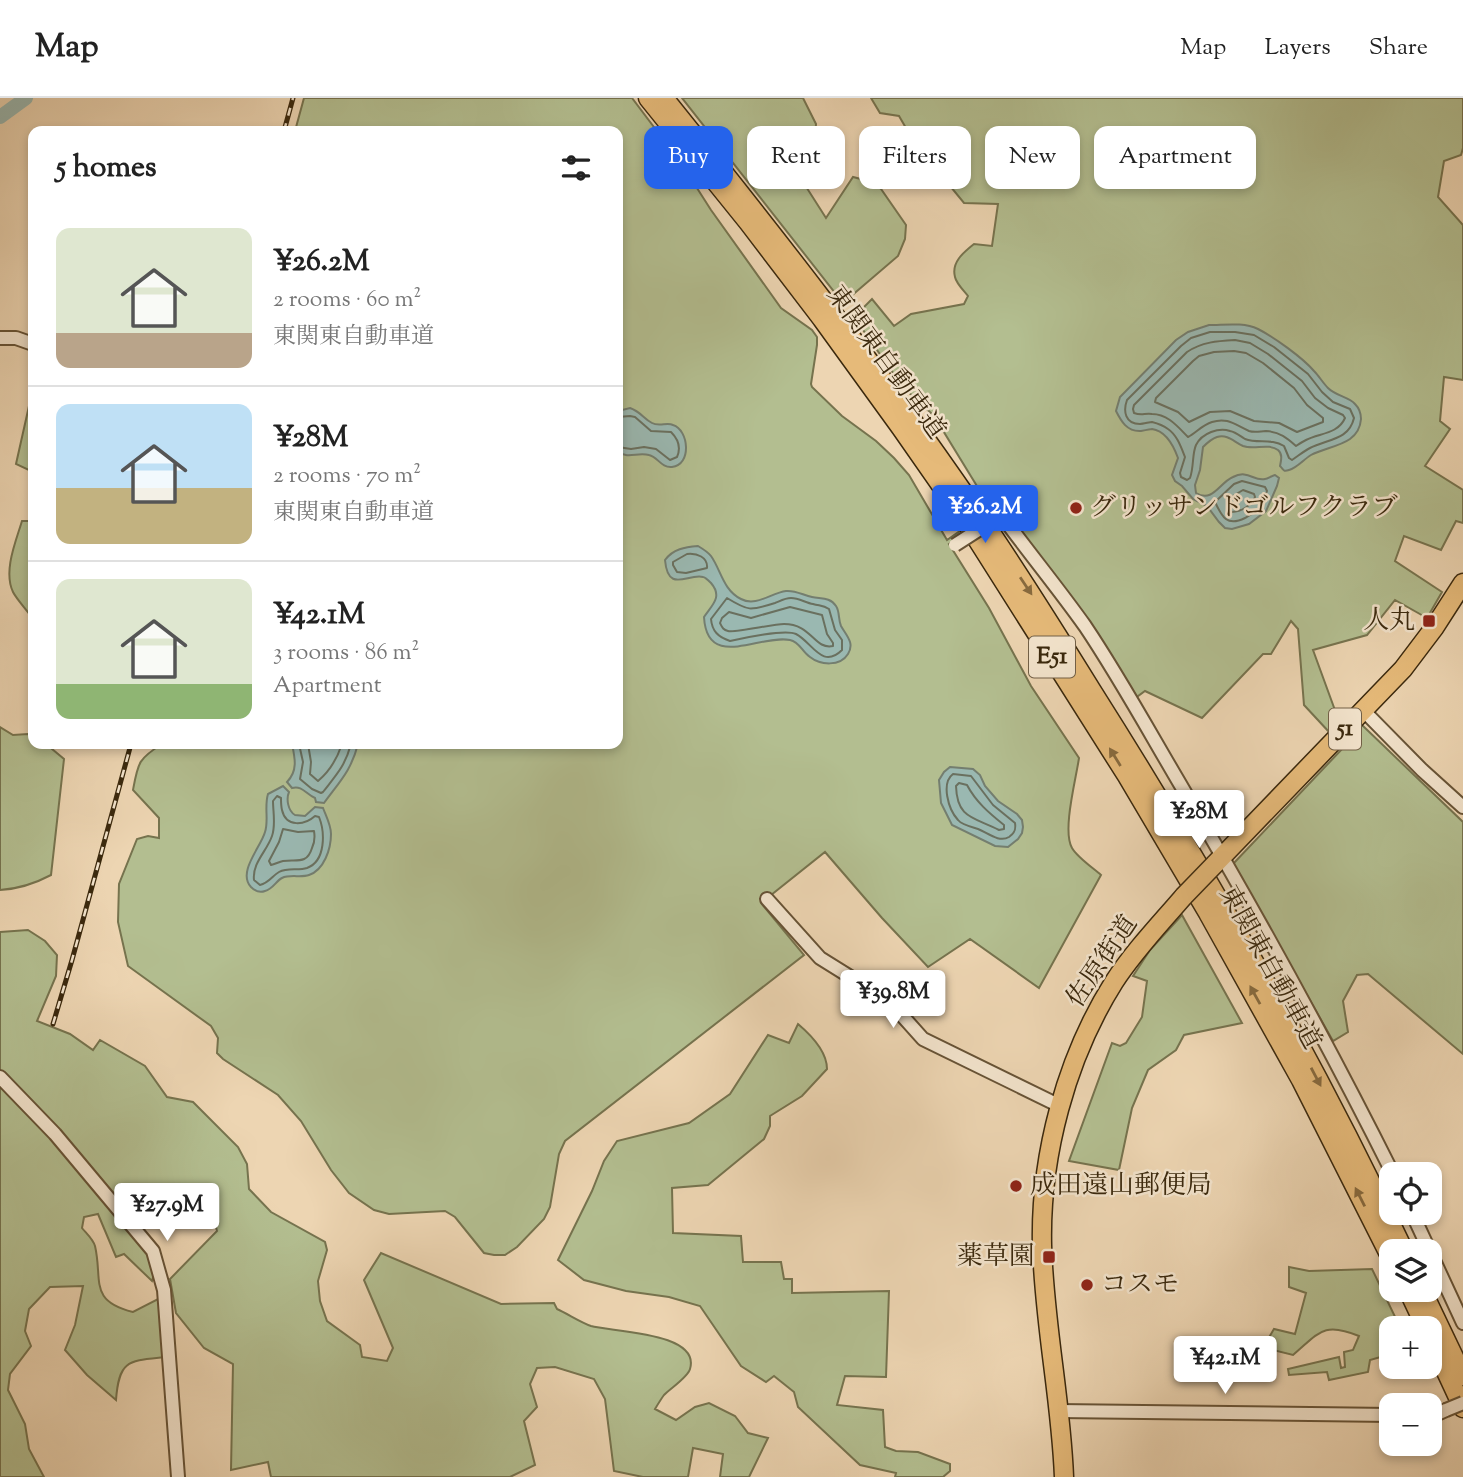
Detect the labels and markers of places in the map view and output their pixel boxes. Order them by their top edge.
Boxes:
pin: ¥26.2M [928,486,1042,545]
place label: グリッサンドゴルフクラブ [1090,490,1398,527]
marker: グリッサンドゴルフクラブ [1068,500,1084,516]
place label: 人丸 [1363,603,1415,640]
marker: 人丸 [1421,613,1437,629]
pin: ¥28M [1158,790,1240,850]
pin: ¥39.8M [836,970,950,1030]
place label: 成田遠山郵便局 [1030,1168,1212,1205]
marker: 成田遠山郵便局 [1008,1178,1024,1194]
pin: ¥27.9M [110,1184,224,1243]
place label: 薬草園 [957,1239,1035,1276]
marker: 薬草園 [1041,1249,1057,1265]
place label: コスモ [1101,1267,1179,1304]
marker: コスモ [1079,1277,1095,1293]
pin: ¥42.1M [1168,1336,1282,1396]

